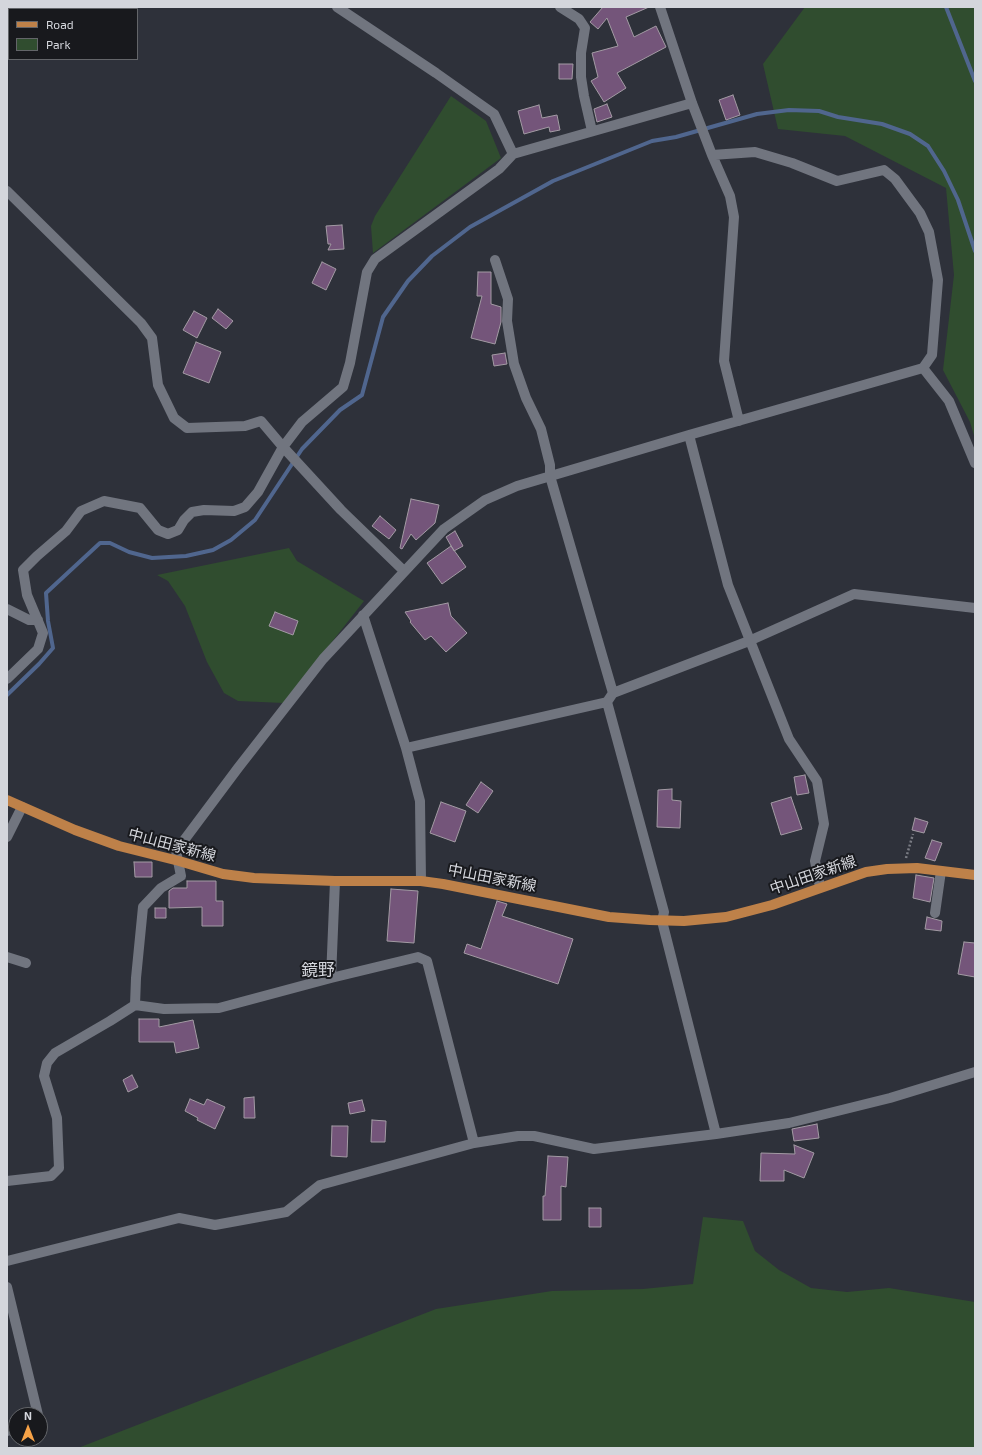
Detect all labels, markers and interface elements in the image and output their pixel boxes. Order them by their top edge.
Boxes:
legend [8,8,138,60]
text: Road [46,17,74,31]
text: Park [46,37,71,51]
street label: 中山田家新線 [126,825,218,865]
street label: 中山田家新線 [768,852,858,898]
street label: 中山田家新線 [446,861,538,895]
district label: 鏡野 [301,960,335,980]
north arrow [8,1407,48,1447]
text: N [24,1409,32,1422]

